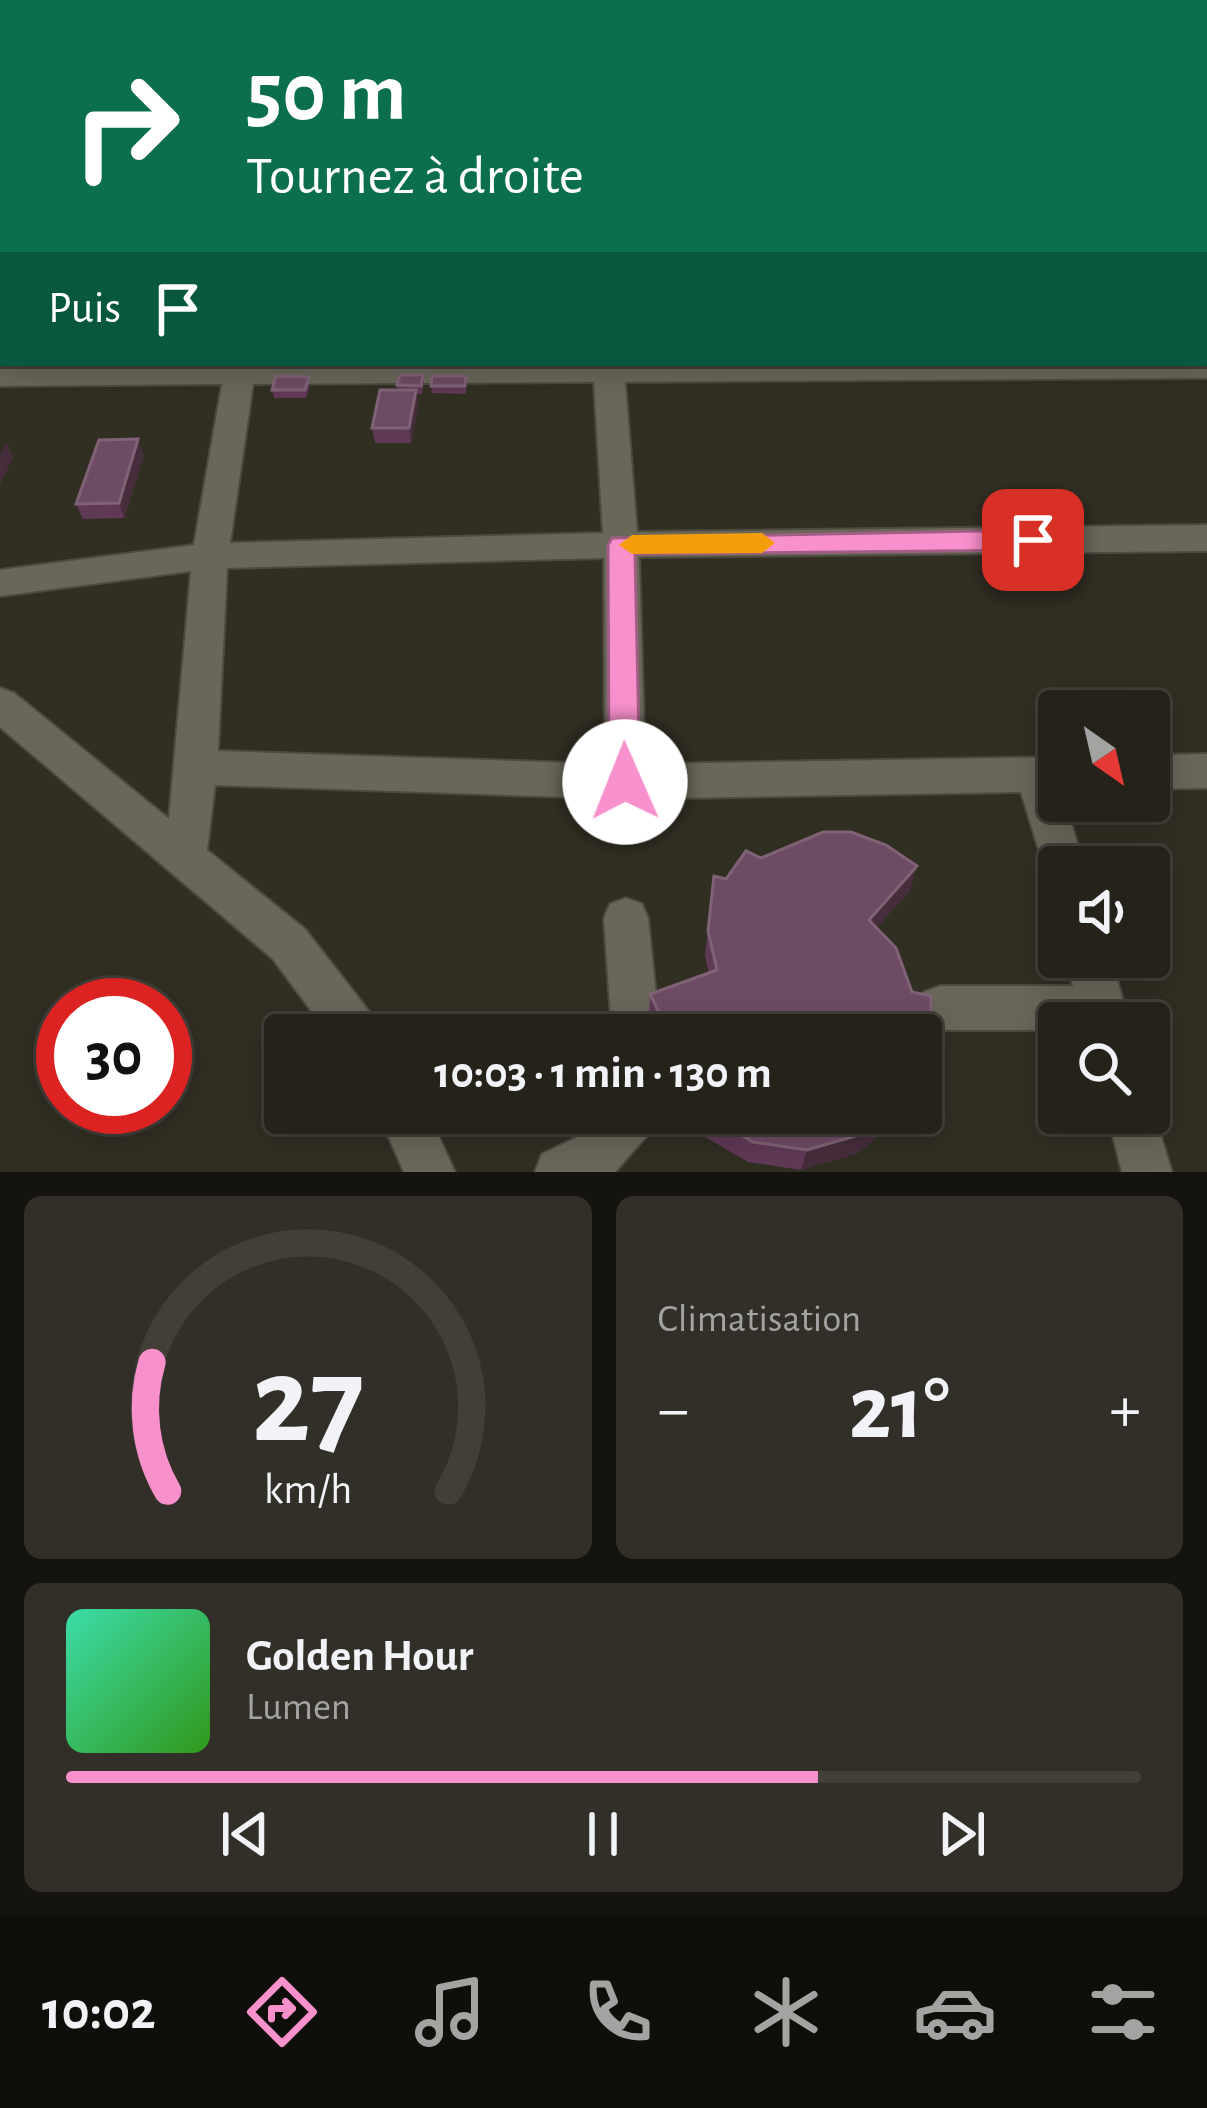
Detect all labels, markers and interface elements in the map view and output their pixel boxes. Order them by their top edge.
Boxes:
icon: right [48,48,204,204]
text: 50 m [246,52,407,136]
text: Tournez à droite [246,150,584,204]
icon: arrive [145,276,211,342]
text: Puis [48,286,121,331]
pin [982,489,1084,591]
icon: arrive [1000,507,1066,573]
north arrow [1038,690,1170,822]
map controls [1038,690,1170,1134]
position arrow [562,719,688,845]
button: sound [1038,846,1170,978]
speed limit sign: 30 [36,978,192,1134]
button: search [1038,1002,1170,1134]
text: 10:03 · 1 min · 130 m [434,1051,772,1096]
text: Climatisation [658,1300,861,1339]
text: 27 [251,1340,364,1465]
text: 21° [849,1365,950,1455]
text: − [658,1377,689,1443]
text: + [1109,1377,1141,1443]
text: km/h [264,1468,352,1511]
text: Golden Hour [246,1634,473,1679]
text: Lumen [246,1688,351,1727]
icon: previous [212,1801,278,1867]
icon: pause [570,1801,636,1867]
icon: next [929,1801,995,1867]
icon: directions [240,1970,324,2054]
icon: music [408,1970,492,2054]
icon: phone [576,1970,660,2054]
icon: climate [744,1970,828,2054]
icon: car [913,1970,997,2054]
icon: filters [1081,1970,1165,2054]
text: 10:02 [42,1985,156,2039]

